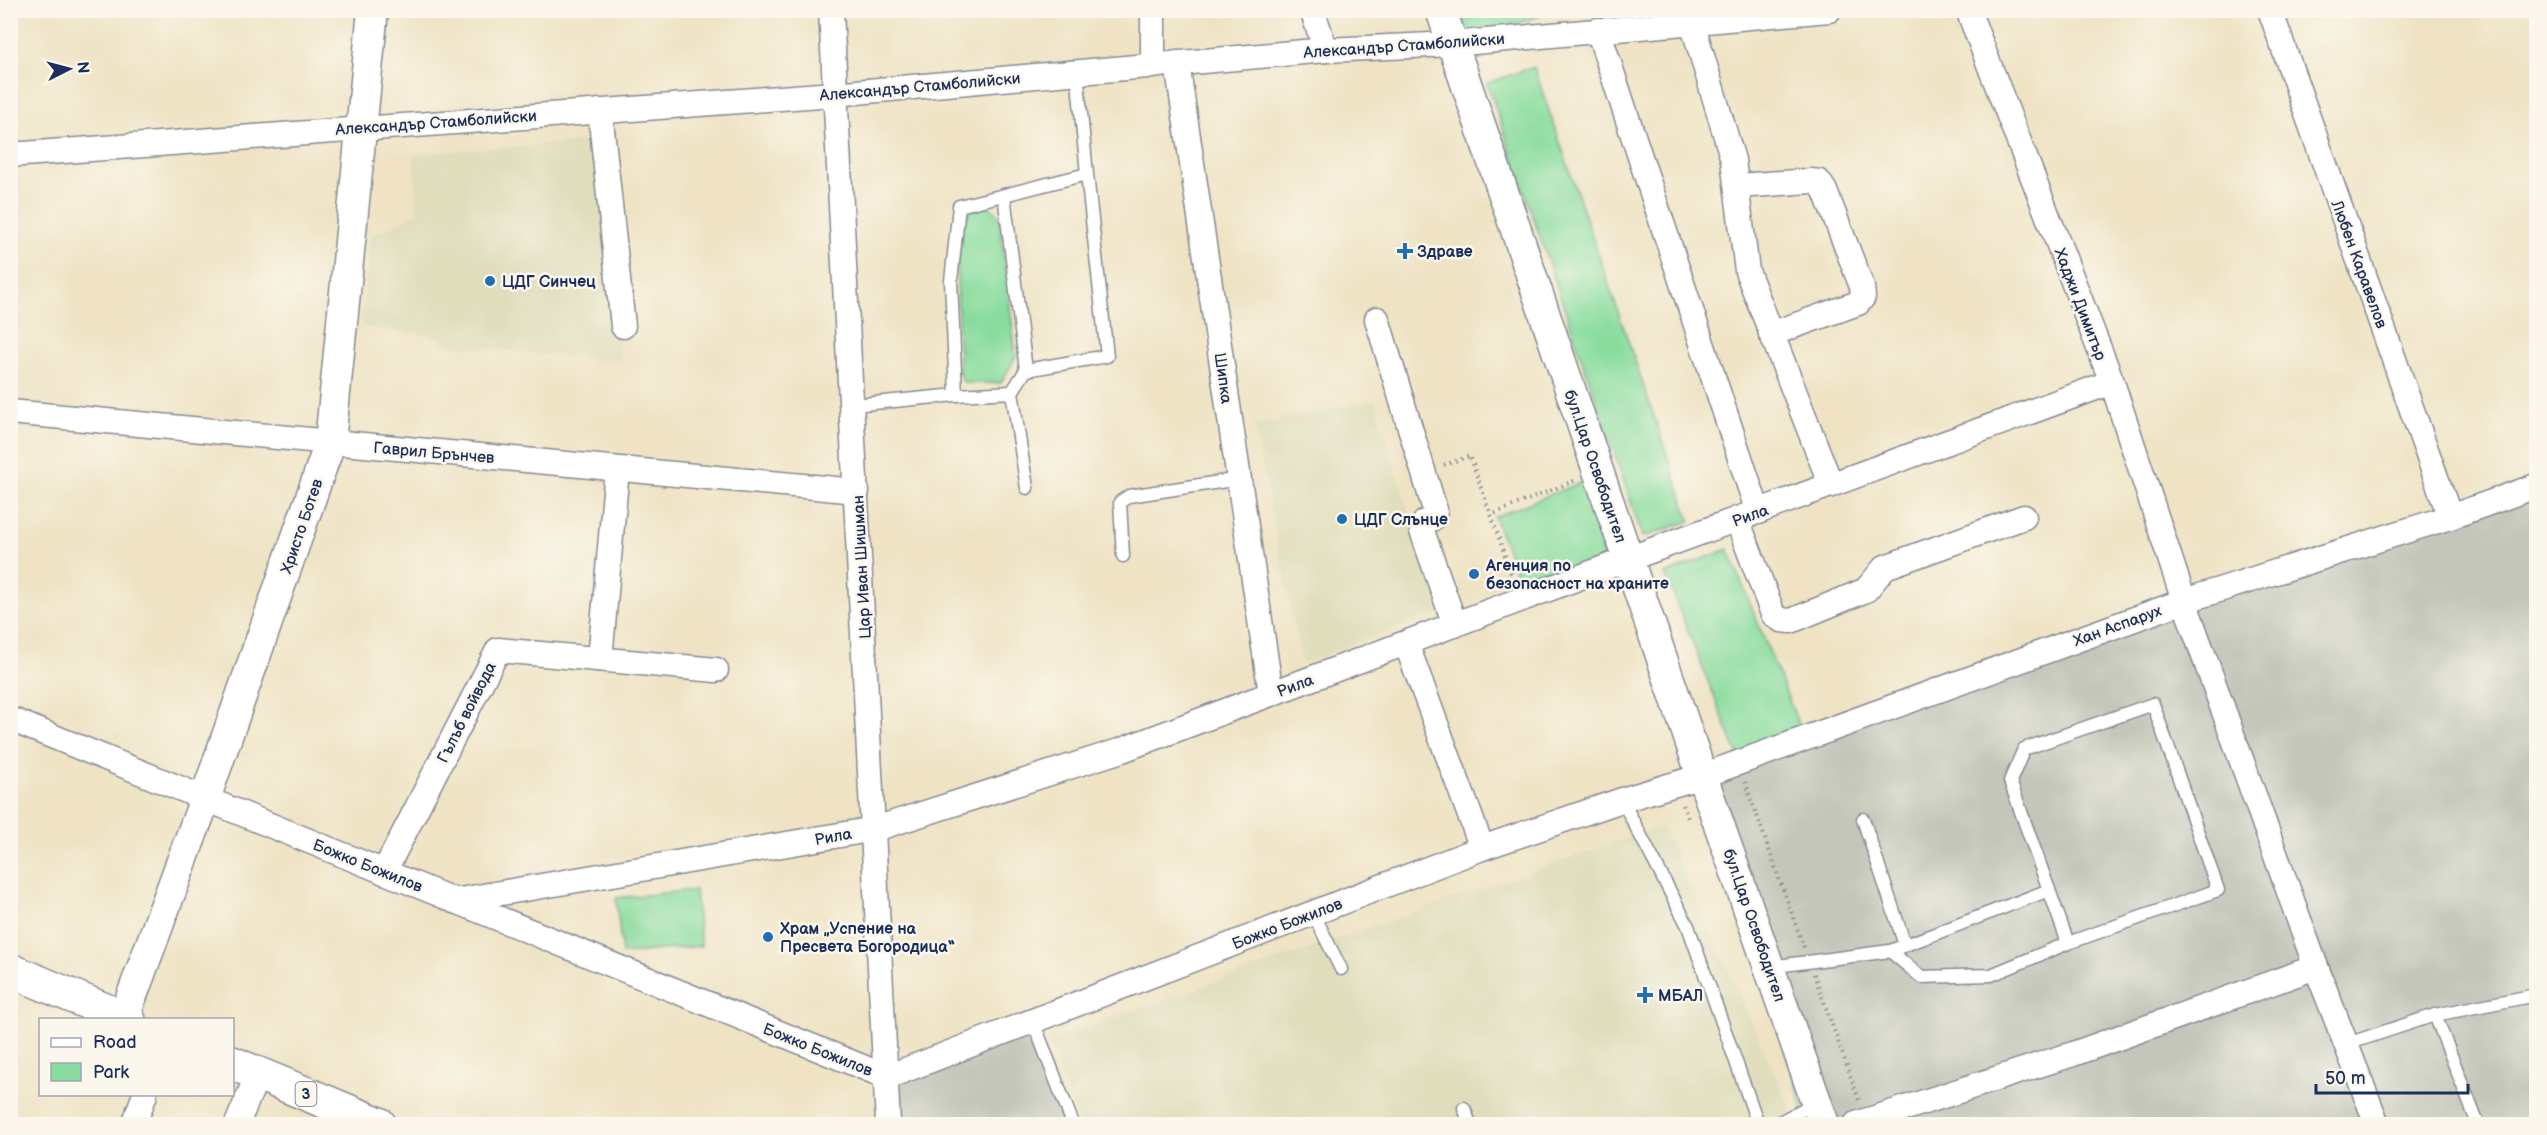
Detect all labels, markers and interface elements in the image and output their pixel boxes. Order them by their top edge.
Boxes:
street label: Александър Стамболийски [1302,30,1505,63]
north arrow [39,39,99,99]
text: N [72,61,93,75]
street label: Александър Стамболийски [818,69,1021,106]
street label: Александър Стамболийски [334,107,537,140]
street label: Любен Каравелов [2326,197,2391,332]
place label: Здраве [1417,243,1473,262]
marker: Здраве [1398,244,1412,258]
street label: Хаджи Димитър [2050,246,2110,363]
place label: ЦДГ Синчец [502,273,596,292]
marker: ЦДГ Синчец [483,274,497,288]
street label: Шипка [1210,351,1236,406]
street label: бул.Цар Освободител [1560,388,1630,545]
street label: Гаврил Брънчев [373,439,496,468]
street label: Христо Ботев [277,476,328,576]
street label: Цар Иван Шишман [849,495,876,639]
street label: Рила [1730,501,1772,532]
place label: ЦДГ Слънце [1354,511,1448,530]
marker: ЦДГ Слънце [1335,512,1349,526]
place label: Агенция по безопасност на храните [1485,557,1669,594]
marker: Агенция по безопасност на храните [1467,567,1481,581]
street label: Хан Аспарух [2071,602,2164,651]
street label: Гълъб войвода [434,659,501,766]
street label: Рила [1275,671,1317,702]
street label: Рила [813,825,854,850]
street label: Божко Божилов [310,836,425,897]
street label: бул.Цар Освободител [1719,847,1789,1004]
street label: Божко Божилов [1230,894,1346,954]
place label: Храм „Успение на Пресвета Богородица“ [779,920,955,957]
marker: Храм „Успение на Пресвета Богородица“ [761,930,775,944]
marker: МБАЛ [1636,986,1654,1004]
place label: МБАЛ [1658,987,1703,1006]
legend [39,1018,234,1096]
street label: Божко Божилов [760,1020,875,1081]
text: Road [93,1032,137,1053]
scale bar [2316,1057,2468,1095]
text: Park [93,1062,129,1083]
text: 50 m [2325,1068,2366,1089]
road number: 3 [296,1082,316,1106]

